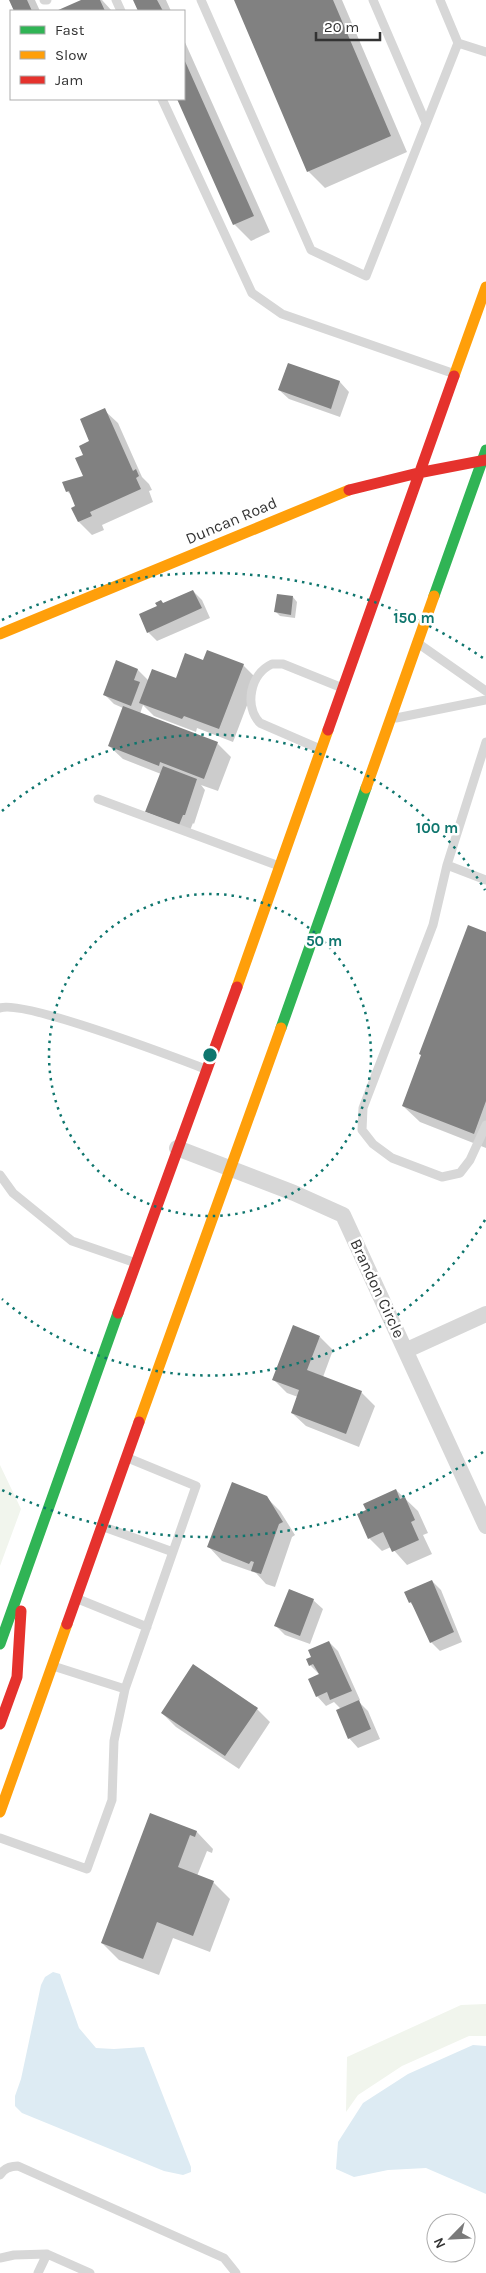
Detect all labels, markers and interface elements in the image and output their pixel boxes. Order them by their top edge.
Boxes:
legend [10,10,185,100]
scale bar [316,10,380,42]
text: 20 m [324,18,359,36]
text: Fast [55,21,85,39]
text: Slow [55,46,87,64]
text: Jam [55,71,83,89]
street label: Duncan Road [183,493,280,548]
text: 150 m [393,609,435,627]
text: 100 m [416,819,458,837]
text: 50 m [306,932,342,950]
centre of rings [201,1046,219,1064]
street label: Brandon Circle [346,1236,409,1341]
north arrow [426,2213,476,2263]
text: N [430,2235,449,2251]

